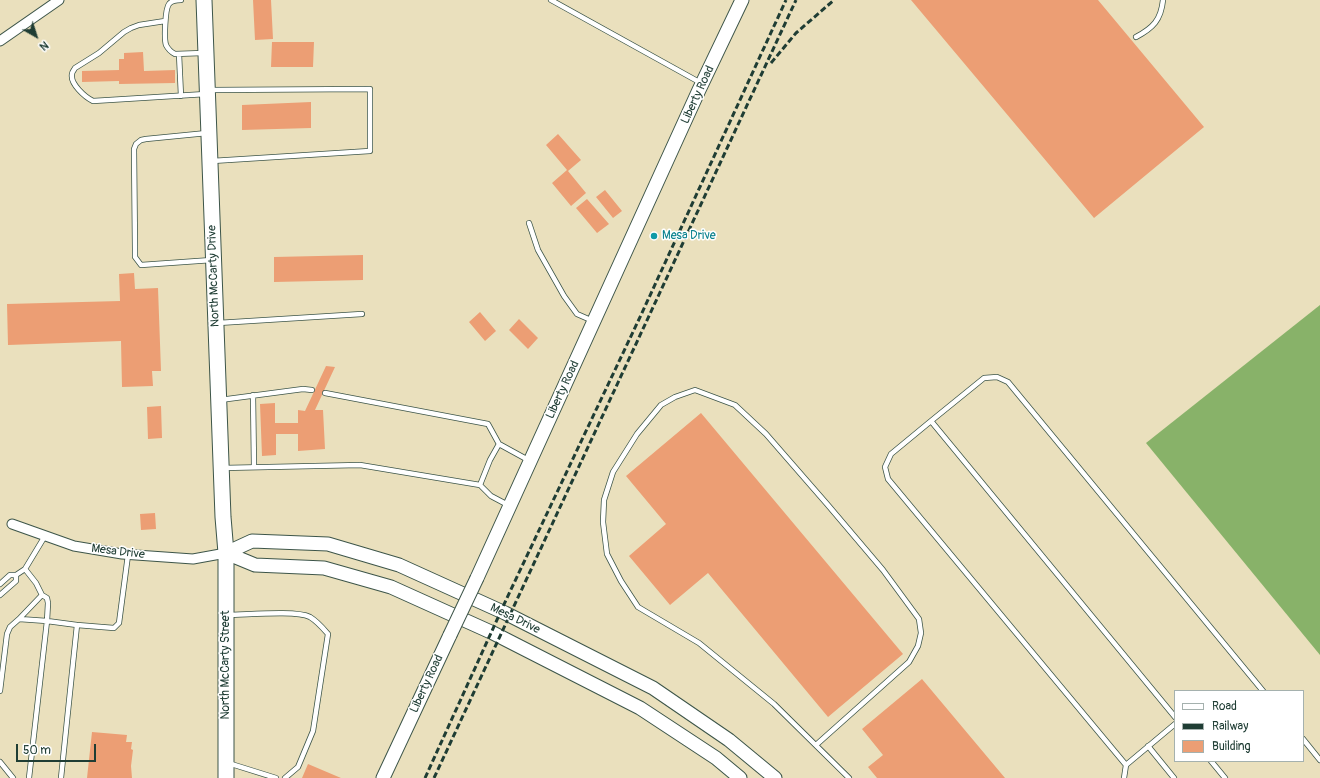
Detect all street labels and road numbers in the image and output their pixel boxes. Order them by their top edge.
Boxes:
street label: Liberty Road [678,64,718,126]
street label: North McCarty Drive [205,225,223,327]
street label: Liberty Road [543,359,583,421]
street label: Mesa Drive [90,542,146,562]
street label: Mesa Drive [488,601,542,637]
street label: North McCarty Street [219,610,233,720]
street label: Liberty Road [407,653,447,715]

